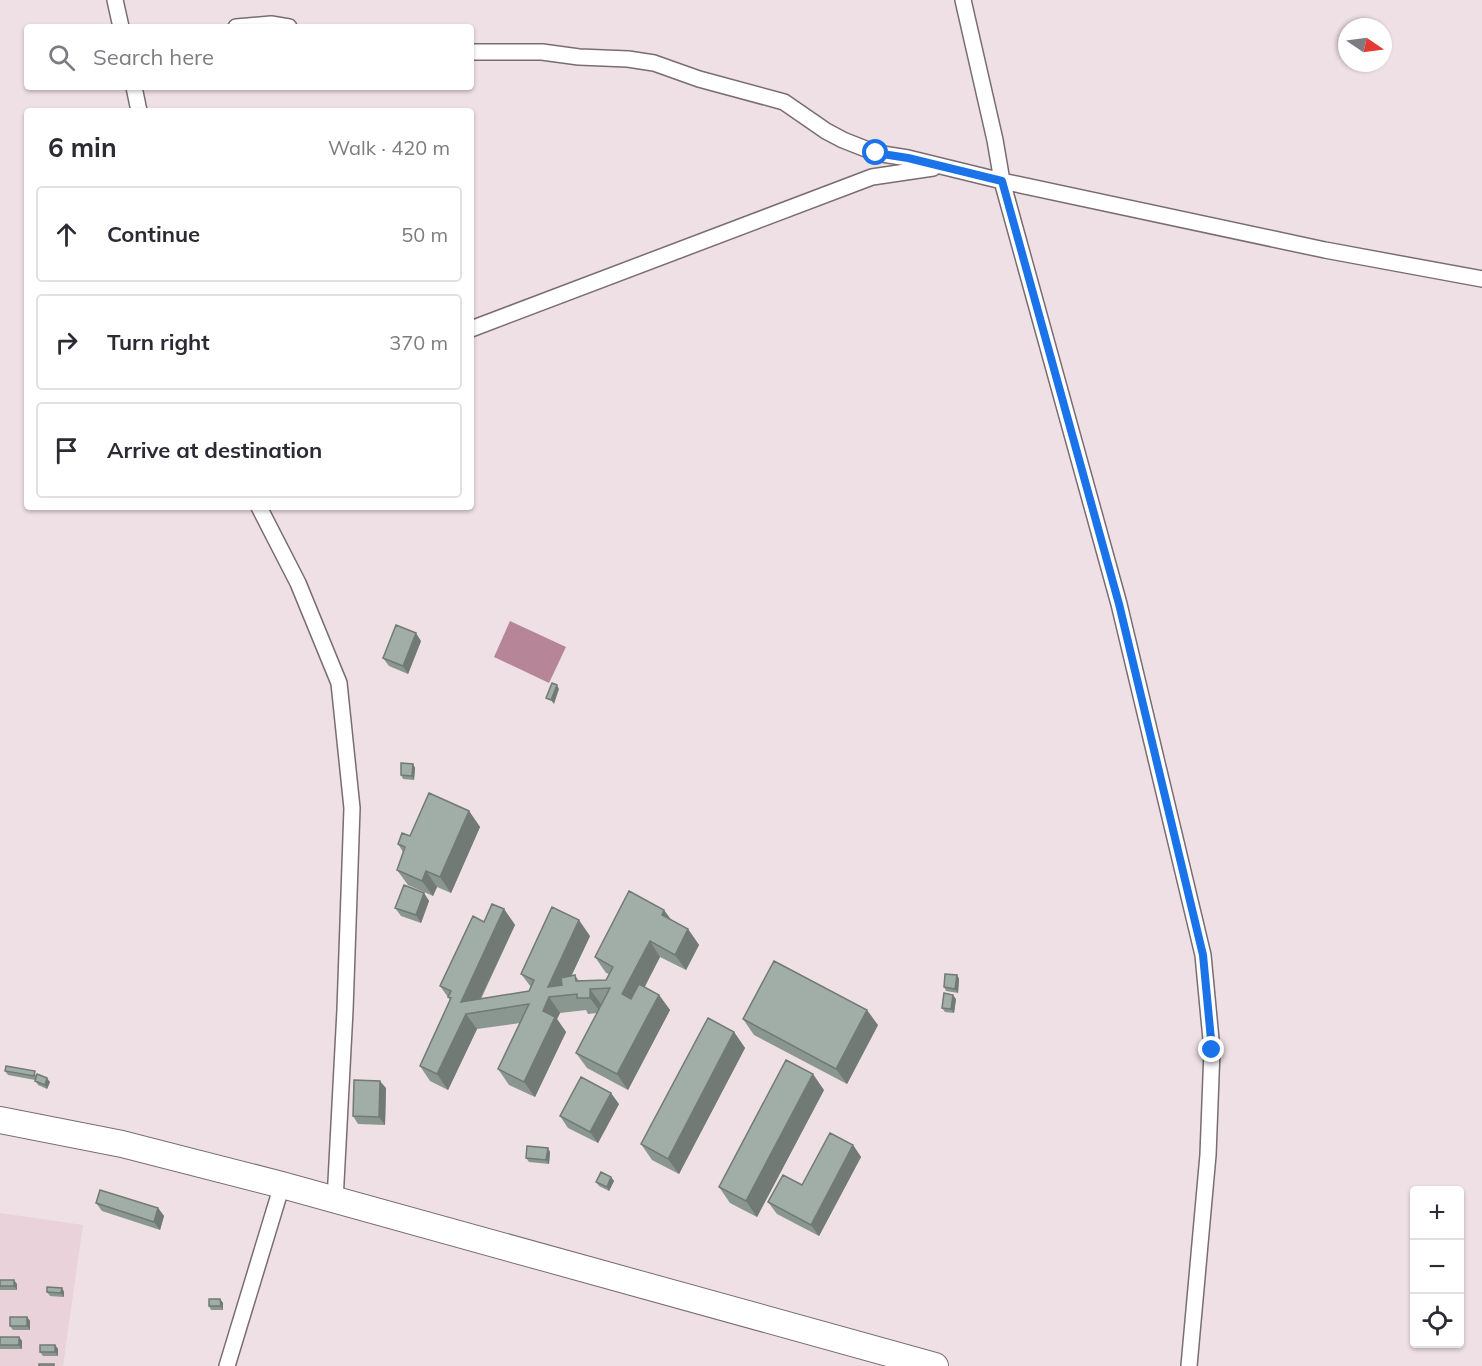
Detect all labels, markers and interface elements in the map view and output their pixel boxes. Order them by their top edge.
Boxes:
north arrow [1338,18,1392,72]
search box [24,24,474,90]
icon: search [45,41,78,74]
text: Search here [93,43,214,71]
text: 6 min [48,131,117,164]
text: Walk · 420 m [328,135,450,160]
route start [862,139,888,165]
icon: ahead [50,218,83,251]
text: Continue [107,220,200,248]
text: 50 m [401,222,448,247]
icon: right [50,326,83,359]
text: Turn right [107,328,210,356]
text: 370 m [389,330,448,355]
icon: arrive [50,434,83,467]
text: Arrive at destination [107,436,322,464]
route end [1198,1036,1224,1062]
map controls [1410,1186,1464,1348]
button: + [1410,1186,1464,1240]
button: − [1410,1240,1464,1294]
button: locate [1410,1294,1464,1348]

